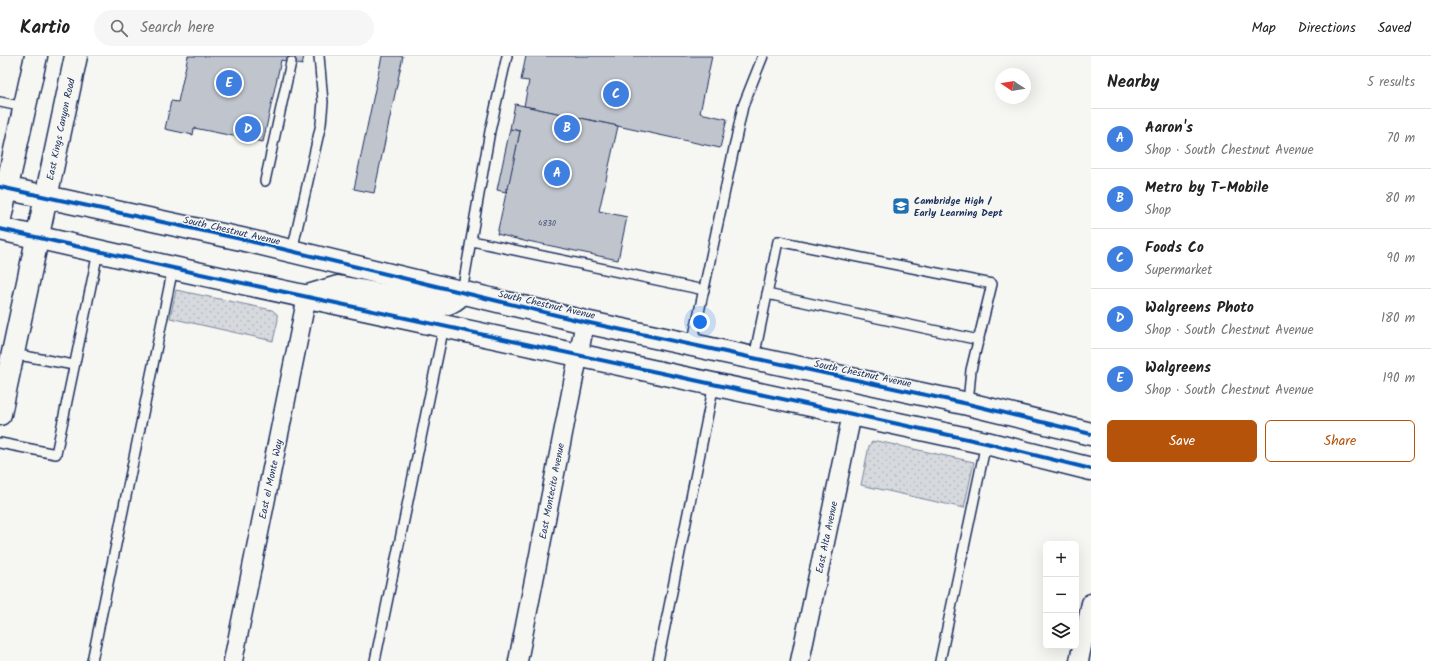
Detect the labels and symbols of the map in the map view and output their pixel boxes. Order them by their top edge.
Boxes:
pin: E [216,68,242,98]
north arrow [995,68,1031,104]
street label: East Kings Canyon Road [42,76,80,182]
pin: C [603,79,629,109]
pin: B [554,113,580,143]
pin: D [235,114,261,144]
pin: A [544,158,570,188]
place label: Cambridge High / Early Learning Dept [914,193,1003,221]
school or university icon: Cambridge High / Early Learning Dept [891,196,911,216]
street label: South Chestnut Avenue [182,212,282,250]
house number: 4830 [538,217,556,230]
street label: South Chestnut Avenue [497,286,597,324]
your location [690,312,710,332]
street label: South Chestnut Avenue [813,356,914,392]
street label: East el Monte Way [255,438,287,520]
street label: East Montecito Avenue [535,441,569,541]
street label: East Alta Avenue [812,499,843,575]

